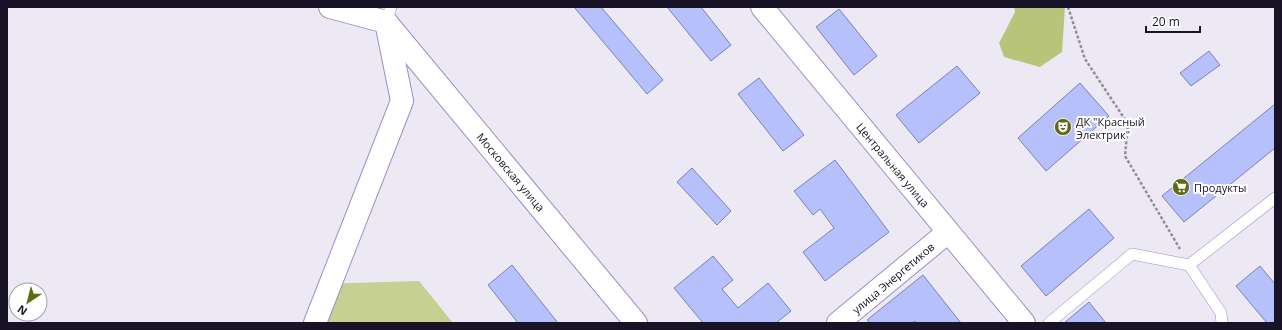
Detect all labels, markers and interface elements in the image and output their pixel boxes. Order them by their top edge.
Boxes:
scale bar [1146,8,1200,34]
text: 20 m [1152,13,1180,30]
place label: ДК "Красный Электрик" [1076,114,1145,142]
theatre icon: ДК "Красный Электрик" [1053,117,1073,137]
street label: Центральная улица [853,120,933,210]
street label: Московская улица [474,130,548,214]
supermarket icon: Продукты [1171,177,1191,197]
place label: Продукты [1194,180,1247,195]
street label: улица Энергетиков [849,239,937,317]
north arrow [8,282,48,322]
text: N [14,302,30,319]

